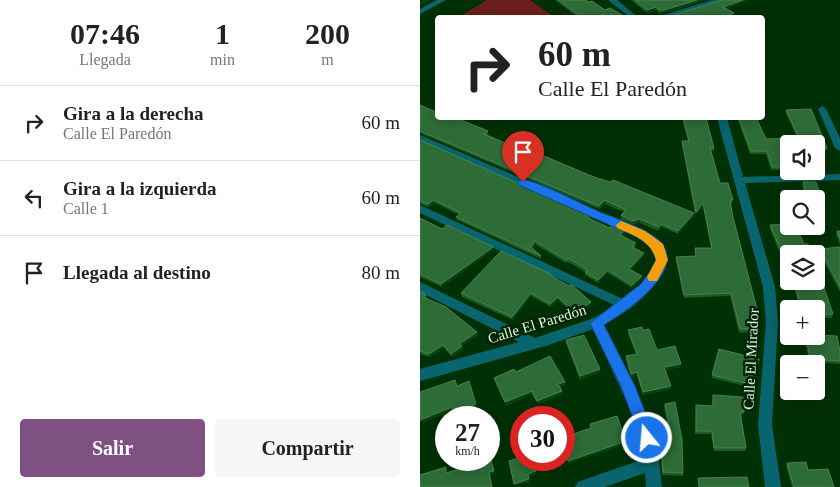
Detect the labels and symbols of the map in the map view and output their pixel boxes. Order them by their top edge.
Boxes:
pin [502,131,544,182]
street label: Calle El Paredón [486,301,588,347]
street label: Calle El Mirador [740,308,762,410]
speed limit sign: 30 [510,406,575,471]
position arrow [620,411,672,463]

